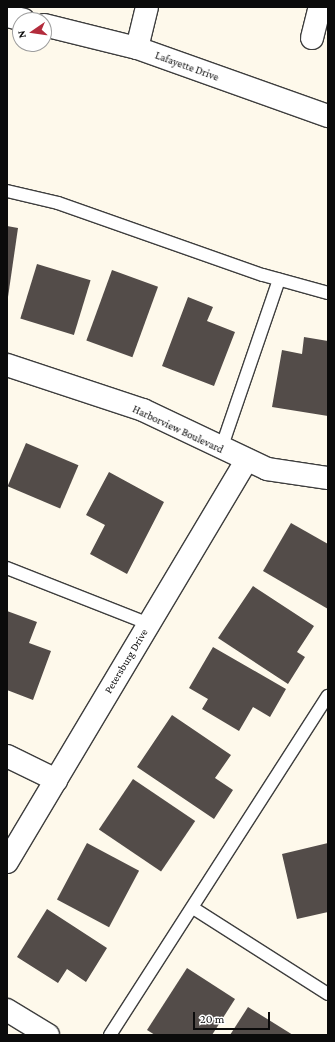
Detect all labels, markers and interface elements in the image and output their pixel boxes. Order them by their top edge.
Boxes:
north arrow [12,12,52,52]
text: N [15,29,28,39]
street label: Lafayette Drive [153,48,221,84]
street label: Harborview Boulevard [130,402,226,456]
street label: Petersburg Drive [102,626,150,696]
scale bar [195,1004,272,1030]
text: 20 m [200,1012,224,1026]

